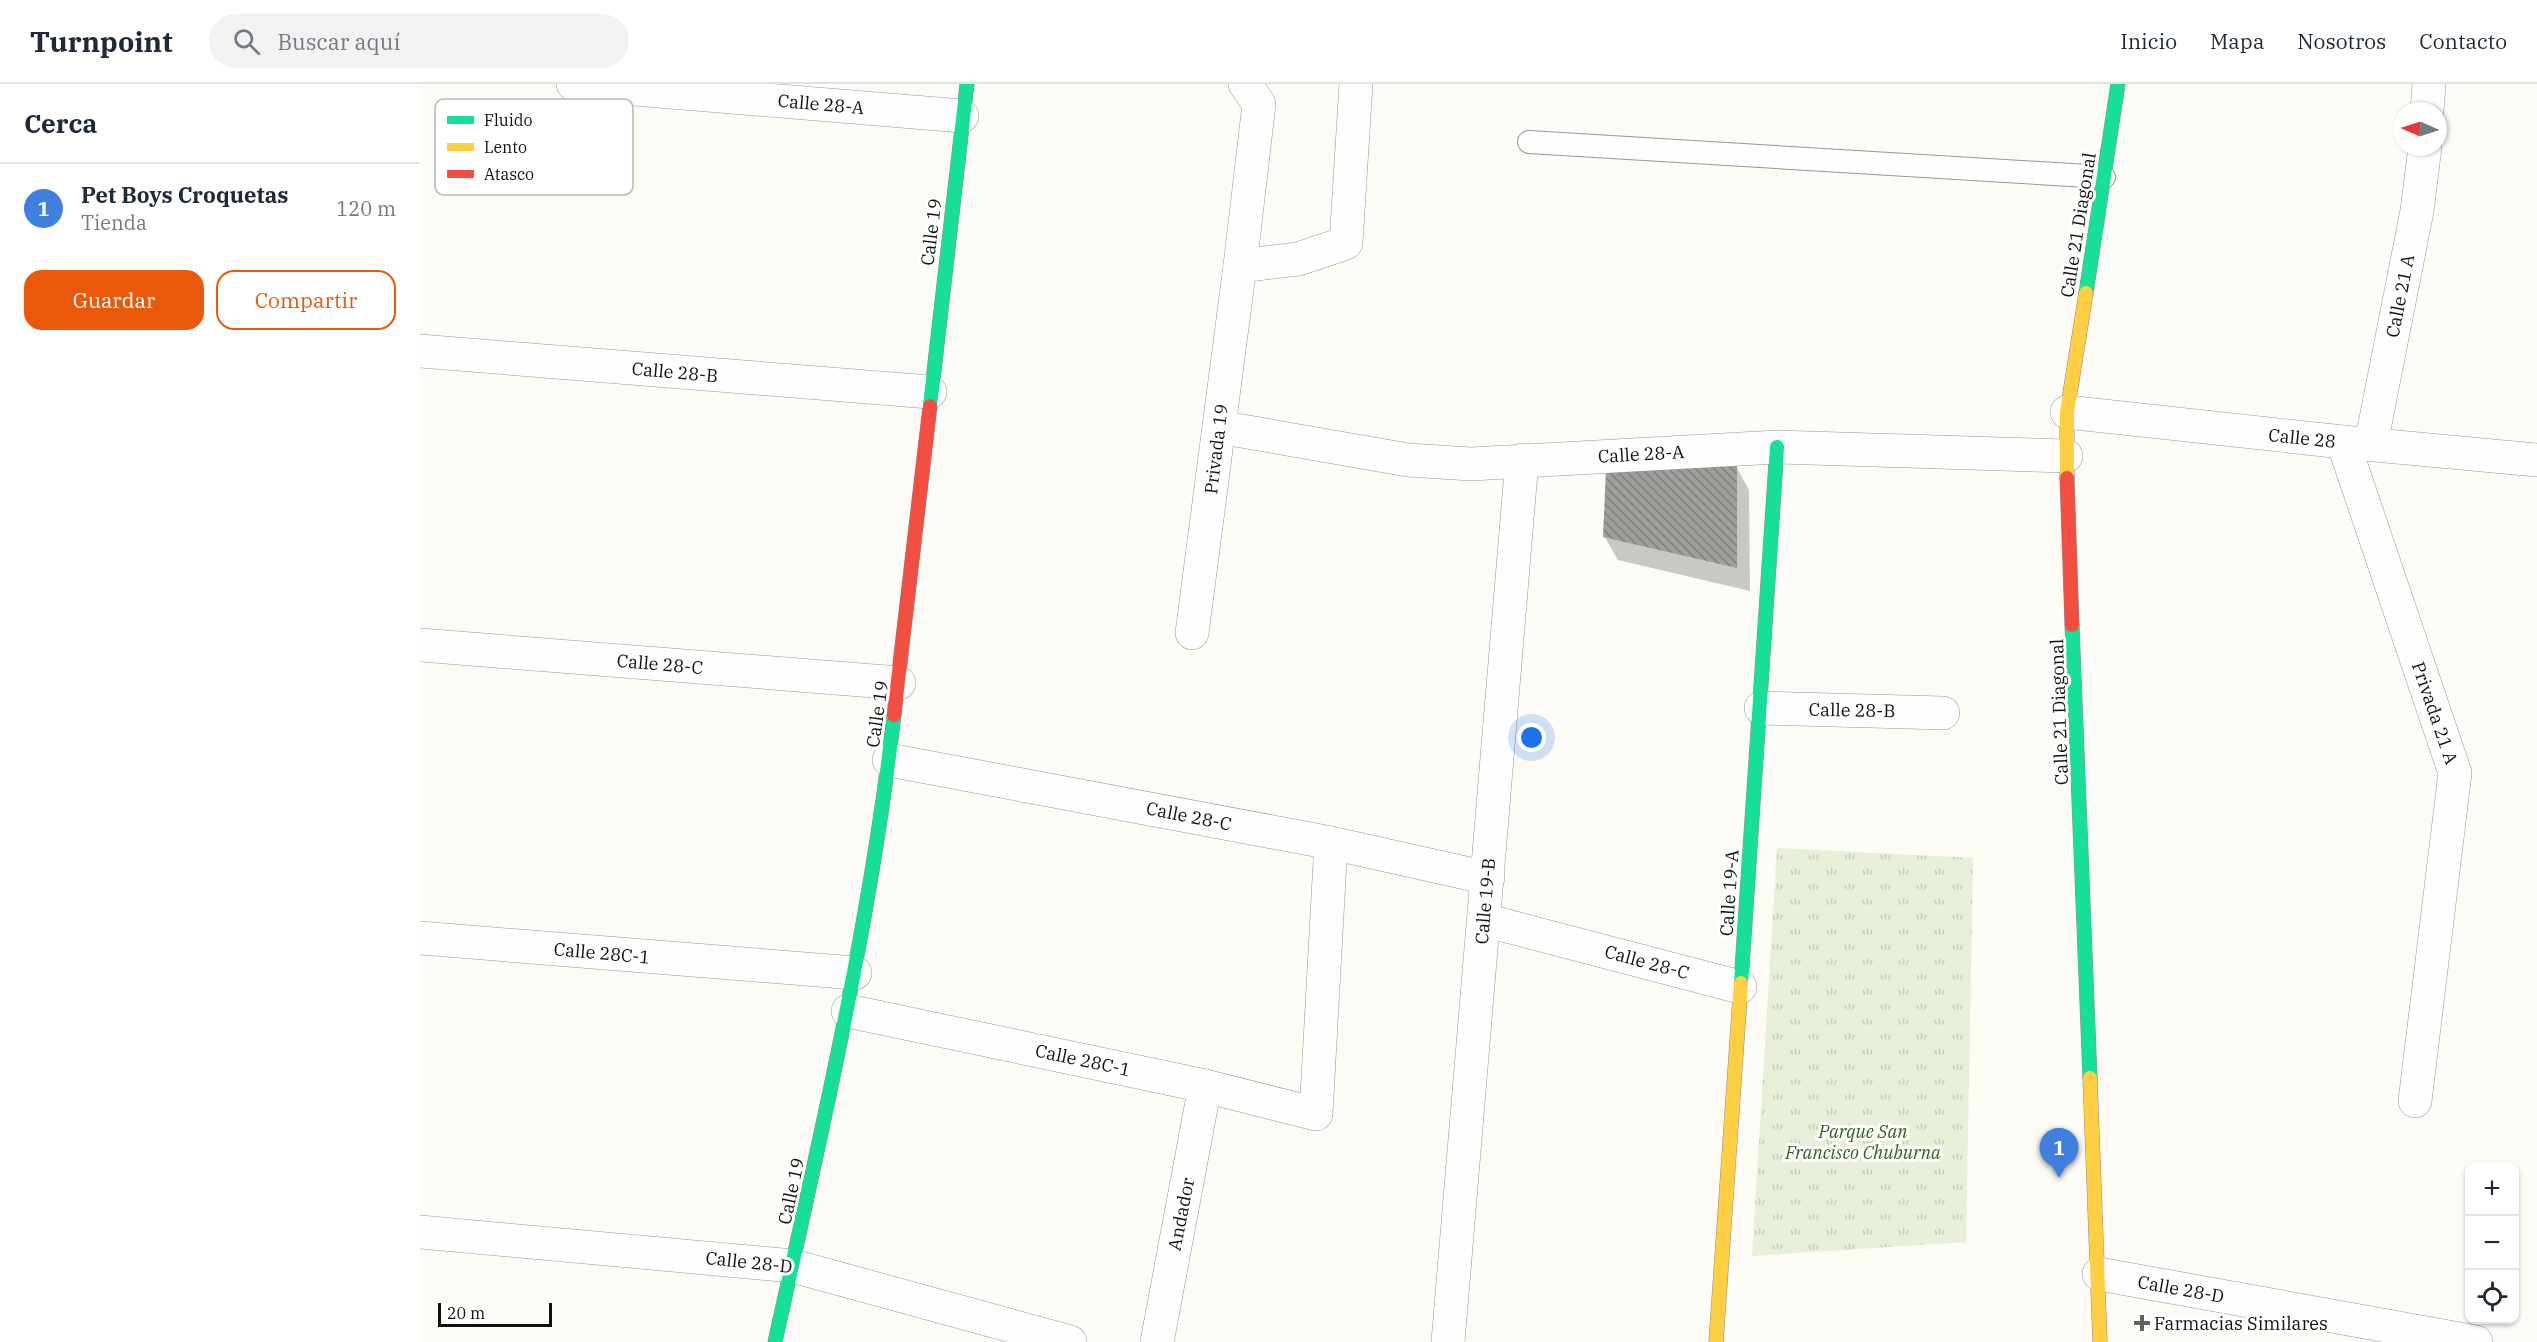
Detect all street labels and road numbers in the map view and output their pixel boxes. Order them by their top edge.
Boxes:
street label: Calle 28-A [777,89,866,119]
street label: Calle 21 Diagonal [2055,151,2101,299]
street label: Calle 19 [915,197,947,267]
street label: Calle 21 A [2381,252,2419,339]
street label: Calle 28-B [631,357,719,387]
street label: Privada 19 [1199,403,1233,495]
street label: Calle 28 [2267,423,2337,453]
street label: Calle 28-A [1597,440,1685,468]
street label: Calle 21 Diagonal [2045,638,2073,786]
street label: Calle 28-C [616,649,704,679]
street label: Privada 21 A [2407,659,2464,768]
street label: Calle 19 [861,679,893,749]
street label: Calle 28-B [1808,698,1896,722]
street label: Calle 28-C [1144,796,1234,836]
street label: Calle 19-A [1715,848,1744,937]
street label: Calle 19-B [1470,857,1500,945]
street label: Calle 28C-1 [553,937,651,969]
street label: Calle 28-C [1602,940,1692,984]
street label: Calle 28C-1 [1033,1039,1133,1081]
street label: Calle 19 [773,1156,809,1226]
street label: Andador [1163,1176,1199,1252]
street label: Calle 28-D [704,1246,794,1278]
street label: Calle 28-D [2136,1270,2226,1308]

